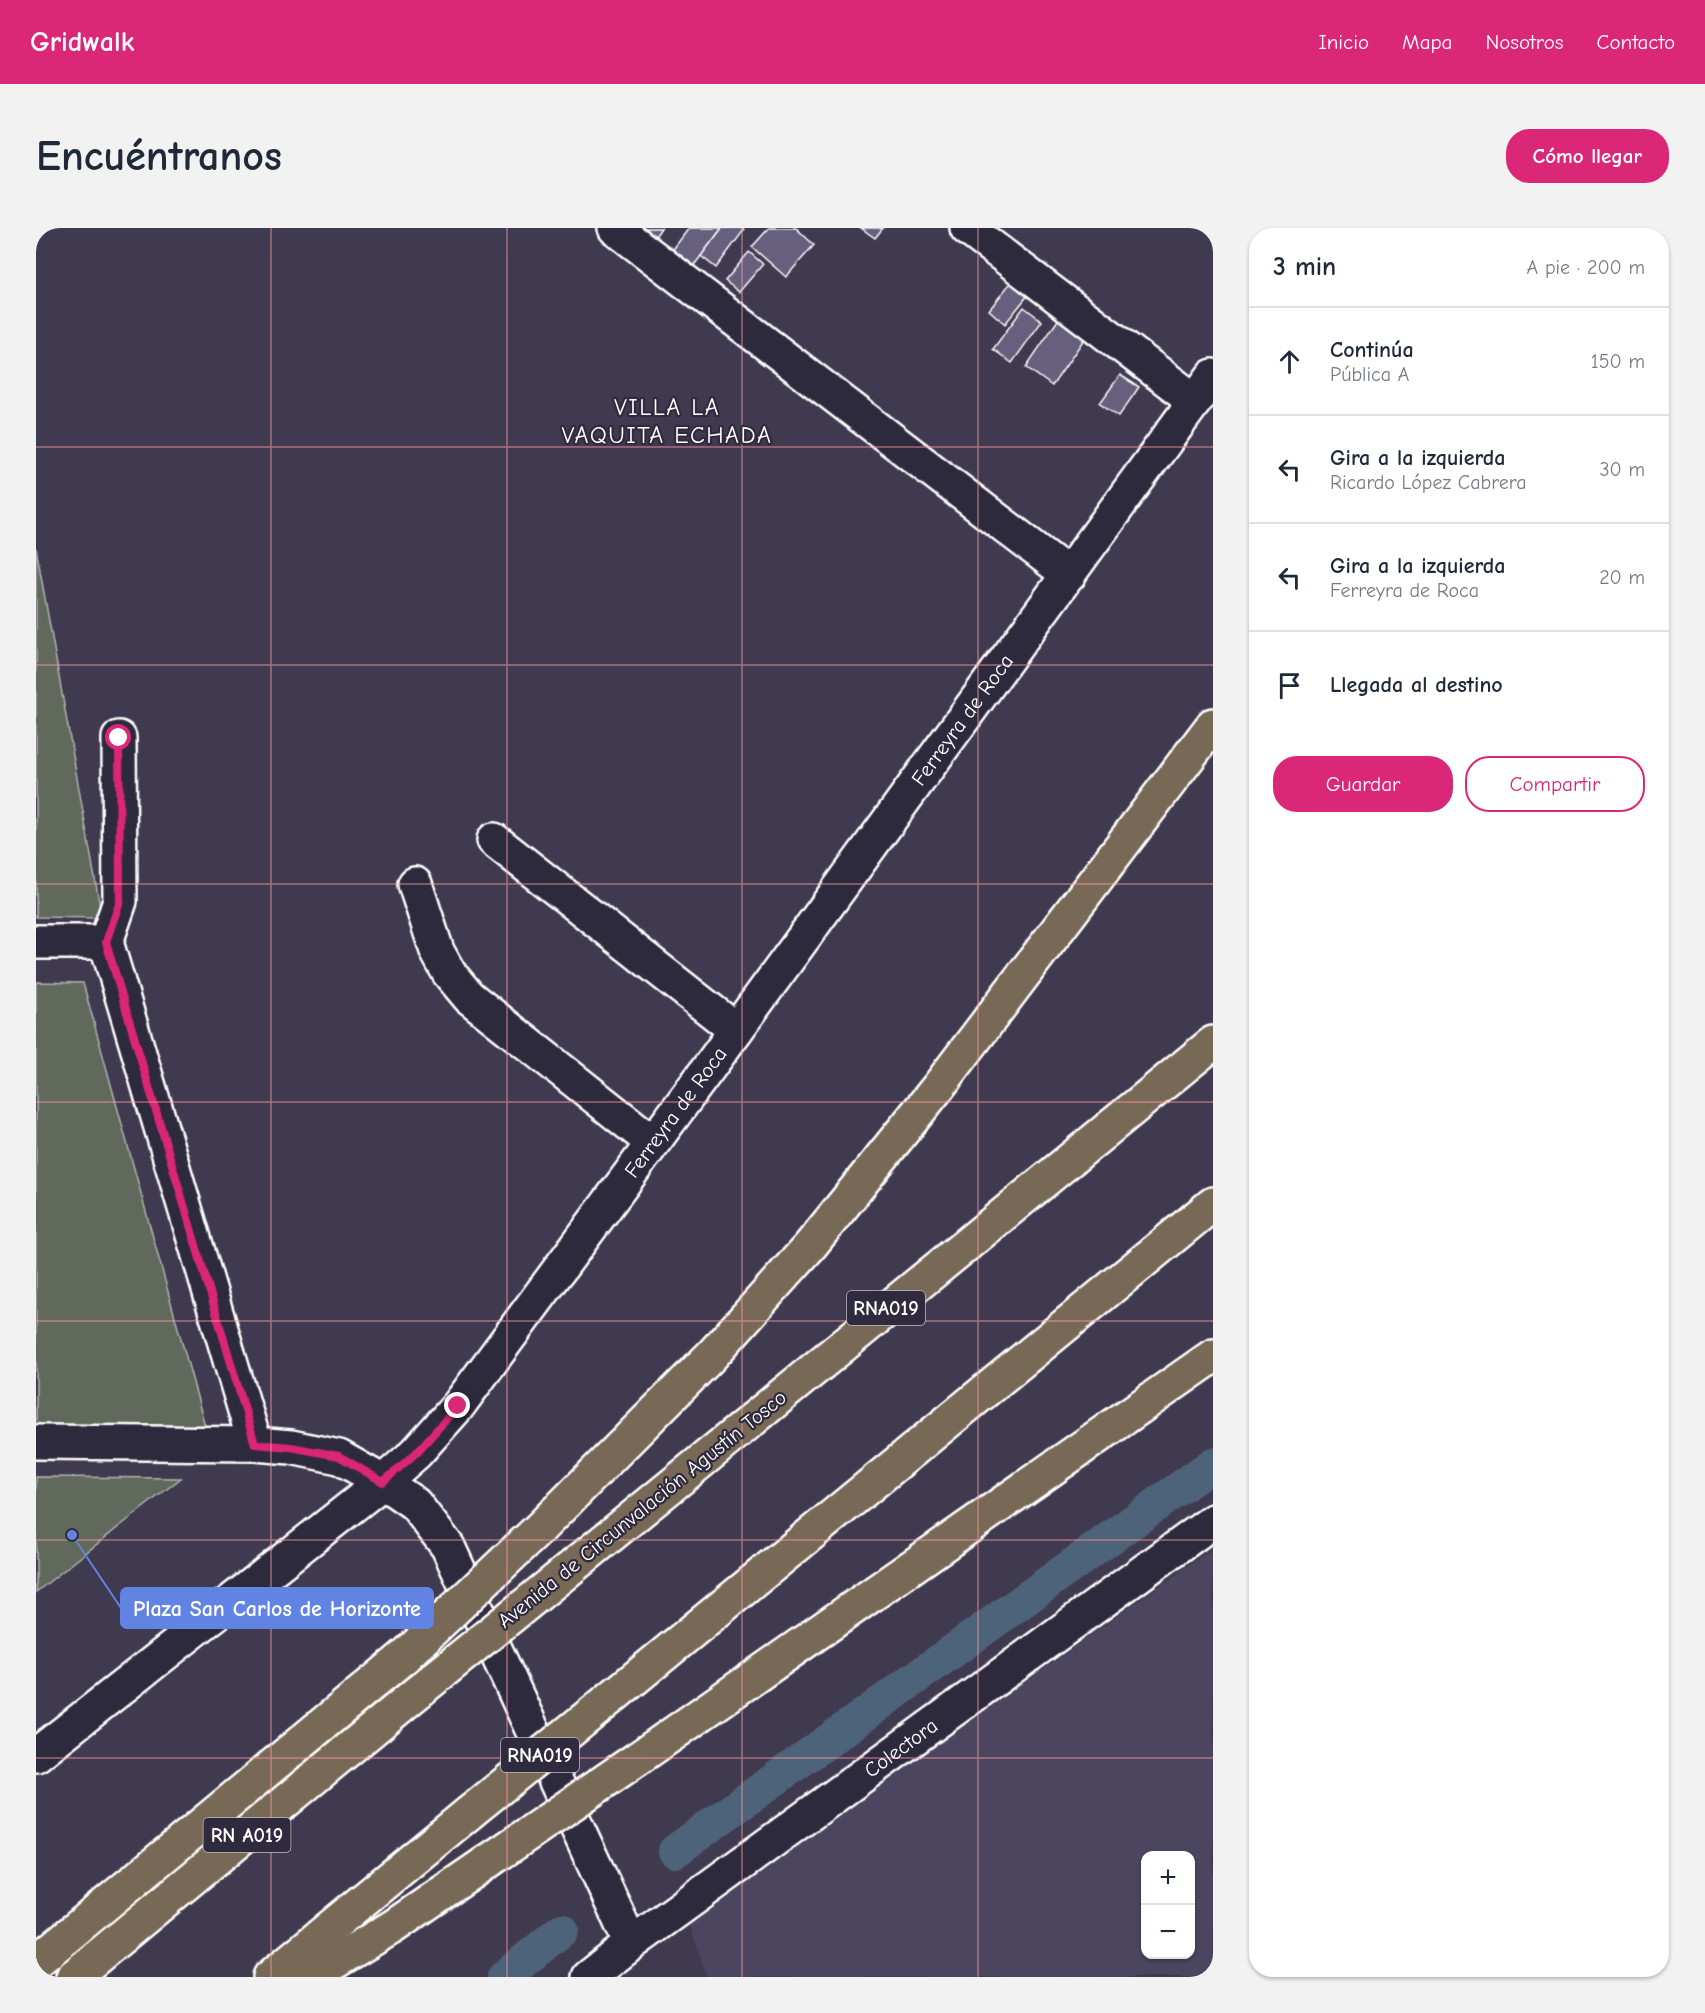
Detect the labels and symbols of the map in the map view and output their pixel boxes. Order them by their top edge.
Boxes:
district label: VILLA LA VAQUITA ECHADA [562,393,772,449]
street label: Ferreyra de Roca [906,650,1018,790]
route start [105,724,131,750]
street label: Ferreyra de Roca [619,1042,732,1182]
road number: RNA019 [847,1291,925,1325]
street label: Avenida de Circunvalación Agustín Tosco [493,1385,791,1633]
route end [444,1392,470,1418]
callout: Plaza San Carlos de Horizonte [121,1588,433,1628]
text: Plaza San Carlos de Horizonte [133,1596,421,1622]
street label: Colectora [860,1713,942,1782]
road number: RNA019 [501,1738,579,1772]
road number: RN A019 [204,1818,290,1852]

